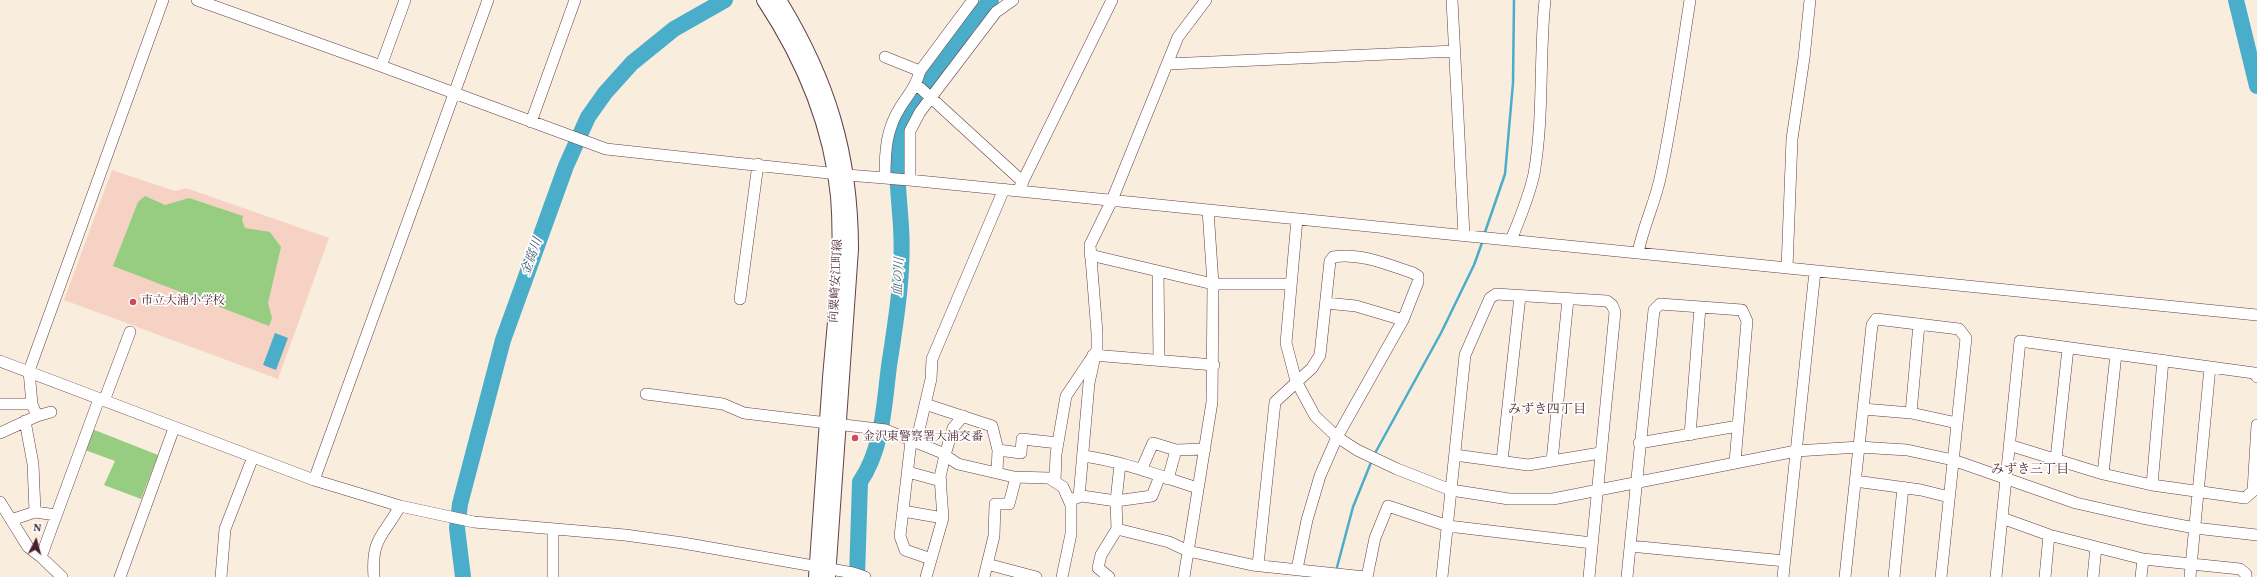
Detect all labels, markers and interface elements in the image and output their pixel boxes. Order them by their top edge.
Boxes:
water label: 金腐川 [519,236,547,278]
street label: 向粟崎安江町線 [828,239,846,323]
water label: 血の川 [891,257,909,297]
place label: 市立大浦小学校 [141,295,225,309]
marker: 市立大浦小学校 [128,297,138,307]
district label: みずき四丁目 [1508,403,1586,419]
place label: 金沢東警察署大浦交番 [863,431,983,445]
marker: 金沢東警察署大浦交番 [850,433,860,443]
district label: みずき三丁目 [1991,463,2069,479]
north arrow [16,521,56,561]
text: N [33,521,42,536]

